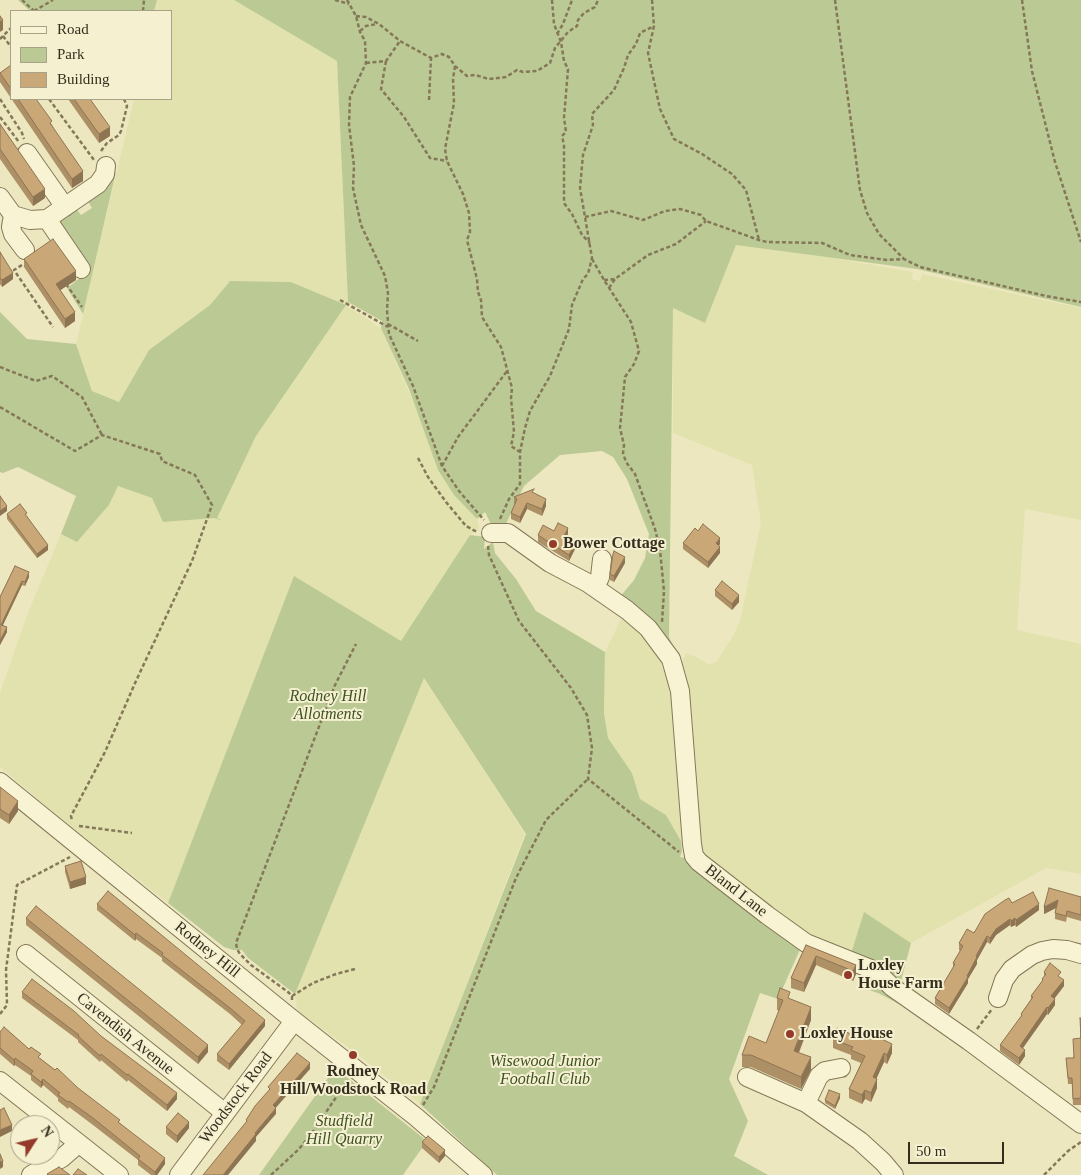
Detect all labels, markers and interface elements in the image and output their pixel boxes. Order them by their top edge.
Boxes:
legend [10,10,172,100]
text: Road [57,21,89,37]
text: Park [57,46,85,62]
text: Building [57,71,110,87]
place label: Bower Cottage [563,534,665,554]
marker: Bower Cottage [547,538,559,550]
park label: Rodney Hill Allotments [290,687,366,725]
street label: Bland Lane [701,861,771,921]
street label: Rodney Hill [170,918,244,982]
place label: Loxley House Farm [858,956,943,994]
marker: Loxley House Farm [842,969,854,981]
street label: Cavendish Avenue [72,989,178,1079]
place label: Loxley House [800,1024,893,1044]
marker: Loxley House [784,1028,796,1040]
street label: Woodstock Road [195,1049,277,1147]
marker: Rodney Hill/Woodstock Road [347,1049,359,1061]
park label: Wisewood Junior Football Club [490,1052,600,1090]
place label: Rodney Hill/Woodstock Road [280,1062,426,1100]
park label: Studfield Hill Quarry [306,1112,382,1150]
north arrow [10,1115,60,1165]
text: N [38,1123,56,1140]
scale bar [911,1132,1007,1164]
text: 50 m [916,1143,946,1159]

